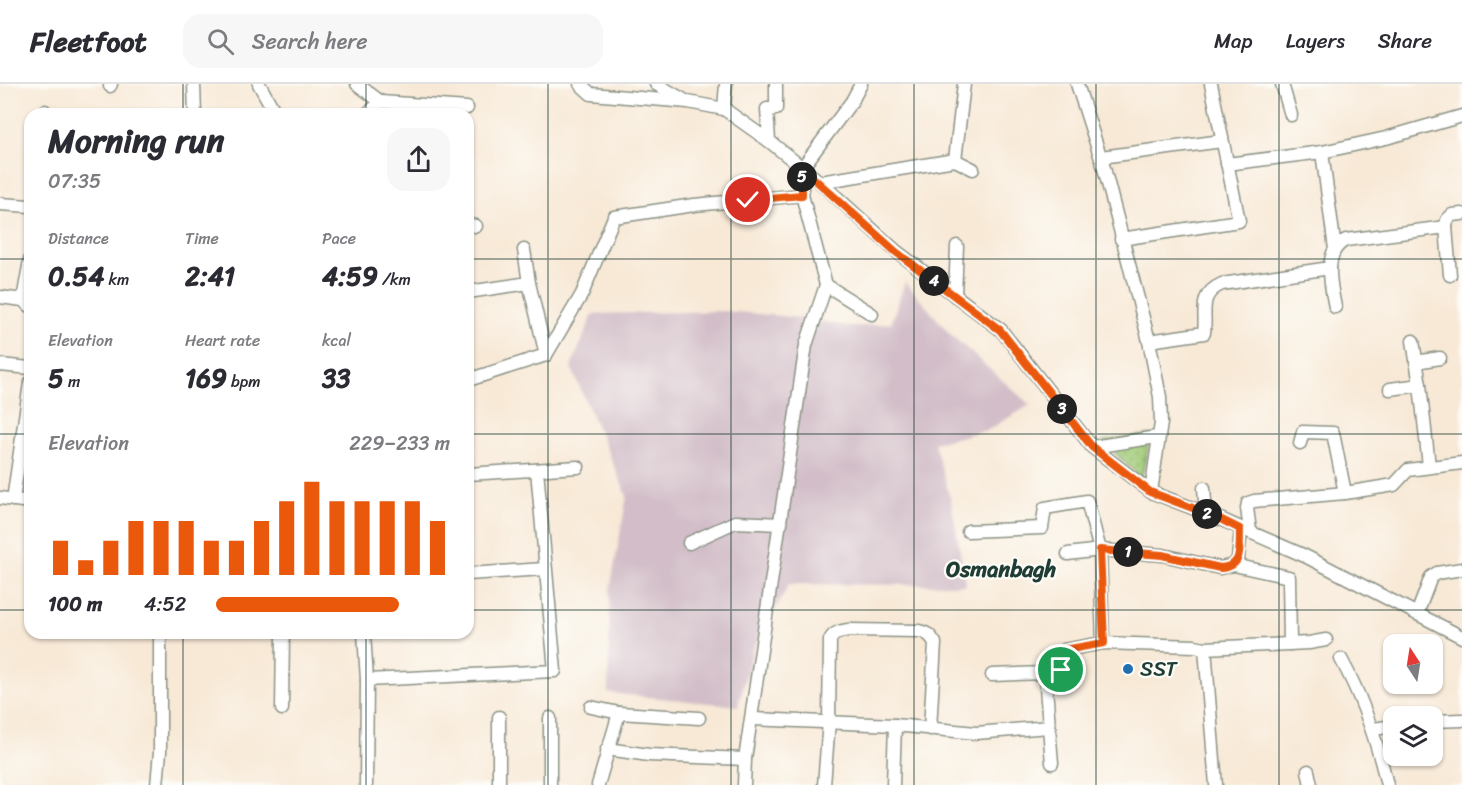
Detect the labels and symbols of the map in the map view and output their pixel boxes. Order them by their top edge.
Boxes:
pin: 5 [787,162,817,192]
pin [722,174,773,225]
pin: 4 [919,266,949,296]
pin: 3 [1047,394,1077,424]
pin: 2 [1192,499,1222,529]
pin: 1 [1113,537,1143,567]
district label: Osmanbagh [946,550,1056,589]
north arrow [1383,634,1443,694]
pin [1035,644,1086,695]
place label: SST [1140,650,1178,688]
marker: SST [1121,662,1135,676]

